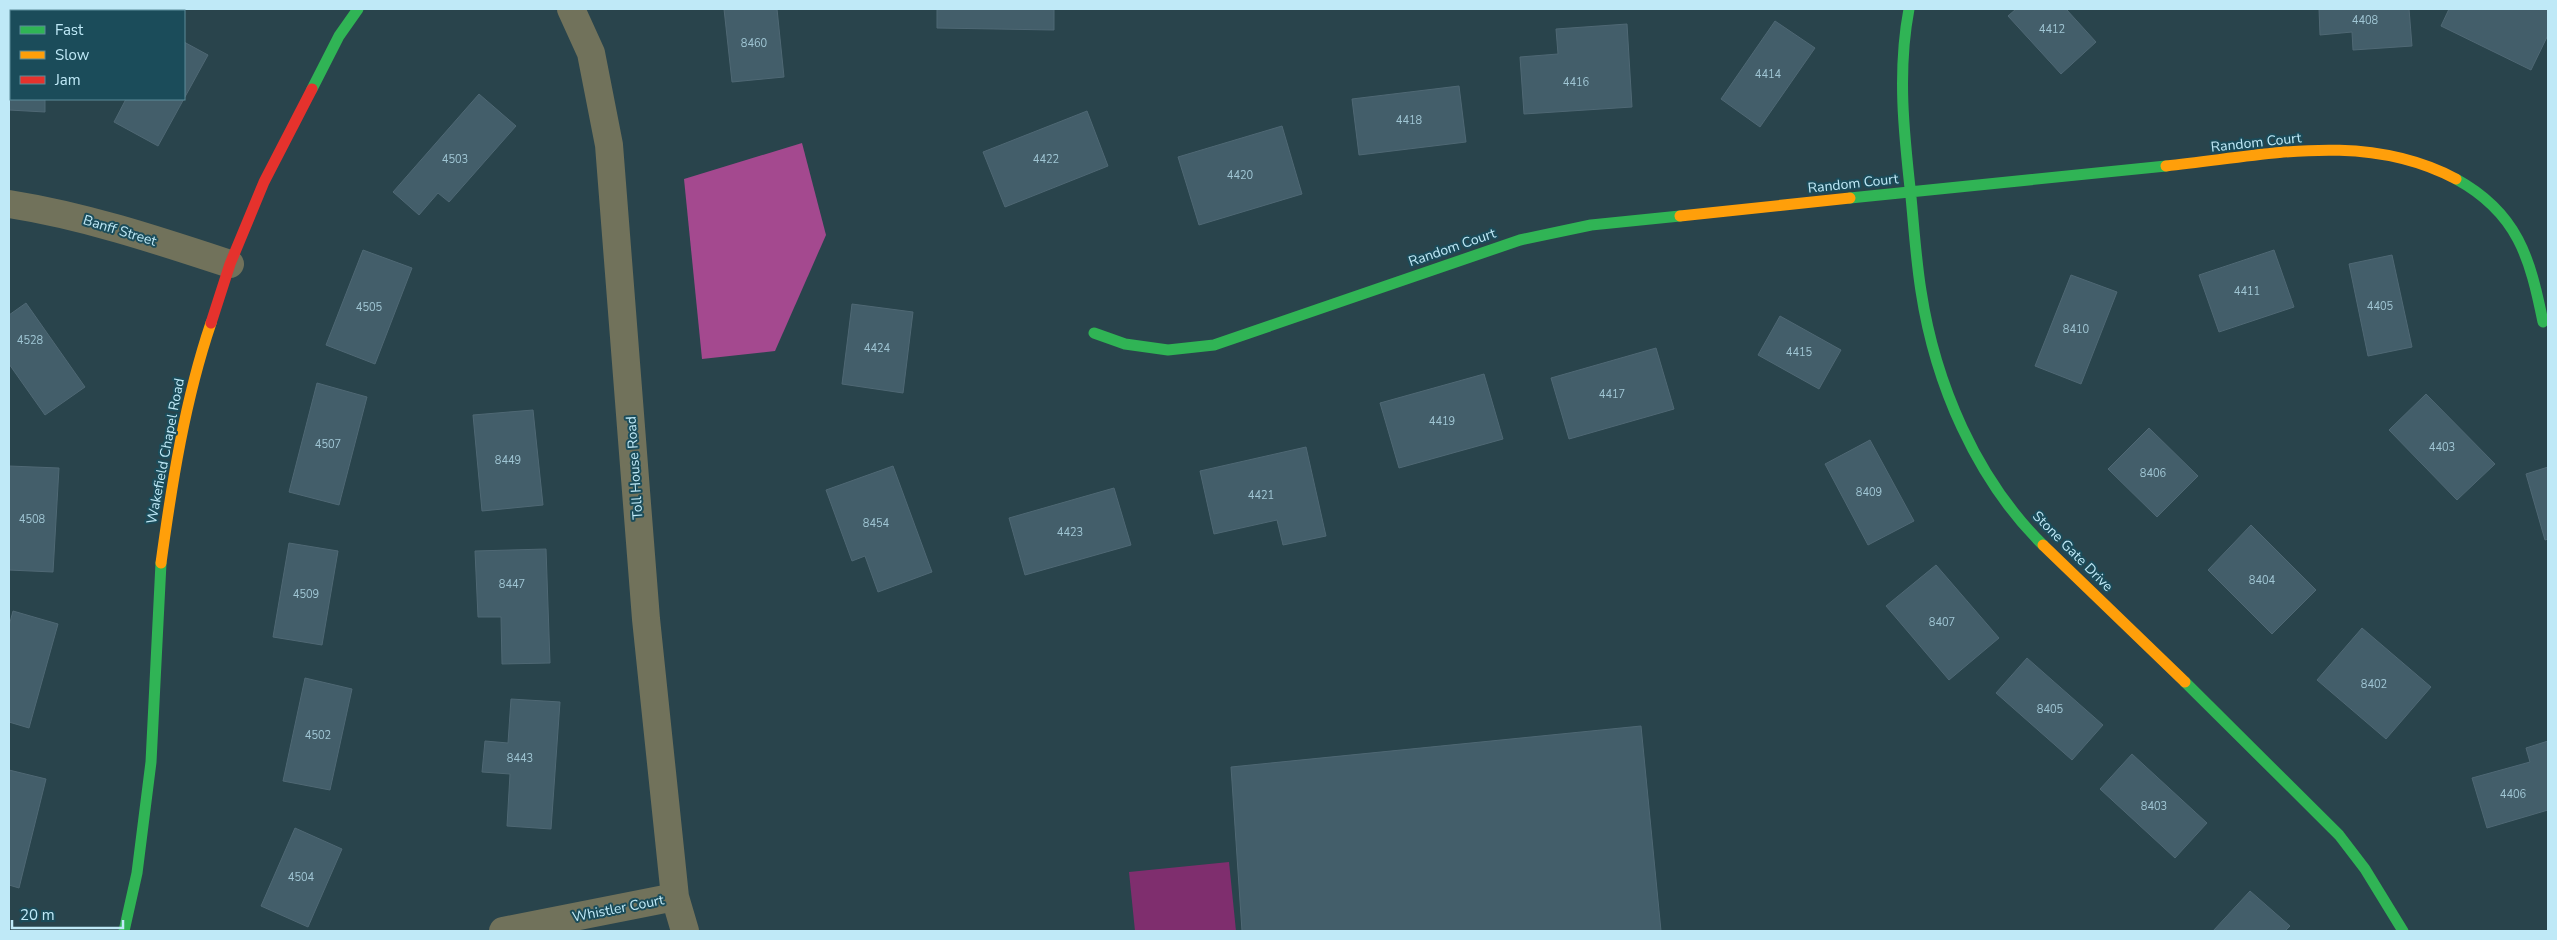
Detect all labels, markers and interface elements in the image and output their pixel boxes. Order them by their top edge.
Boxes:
legend [10,10,185,100]
house number: 4408 [2352,13,2379,28]
text: Fast [55,20,84,40]
house number: 4412 [2039,22,2065,37]
house number: 8460 [741,36,768,51]
text: Slow [55,45,90,65]
house number: 4414 [1755,67,1782,82]
text: Jam [54,70,81,90]
house number: 4416 [1563,75,1590,90]
house number: 4418 [1396,113,1423,128]
street label: Random Court [2210,128,2302,157]
house number: 4503 [442,152,468,167]
house number: 4422 [1033,152,1059,167]
house number: 4420 [1227,168,1254,183]
street label: Random Court [1807,169,1899,198]
street label: Banff Street [81,210,159,251]
street label: Random Court [1406,224,1498,271]
house number: 4411 [2234,284,2260,299]
house number: 4405 [2367,299,2394,314]
house number: 4505 [356,300,383,315]
house number: 8410 [2063,322,2090,337]
house number: 4528 [17,333,44,348]
house number: 4424 [864,341,891,356]
house number: 4415 [1786,345,1813,360]
street label: Wakefield Chapel Road [142,377,189,526]
house number: 4417 [1599,387,1625,402]
house number: 4419 [1429,414,1455,429]
street label: Toll House Road [621,416,648,520]
house number: 4507 [315,437,341,452]
house number: 4403 [2429,440,2455,455]
house number: 8449 [495,453,521,468]
house number: 8406 [2140,466,2167,481]
house number: 8409 [1856,485,1882,500]
house number: 4421 [1248,488,1274,503]
street label: Stone Gate Drive [2028,507,2117,596]
house number: 4508 [19,512,46,527]
house number: 8454 [863,516,890,531]
house number: 4423 [1057,525,1083,540]
house number: 8404 [2249,573,2276,588]
house number: 8447 [499,577,525,592]
house number: 4509 [293,587,319,602]
house number: 8407 [1929,615,1955,630]
house number: 8402 [2361,677,2387,692]
house number: 8405 [2037,702,2064,717]
house number: 4502 [305,728,331,743]
house number: 8443 [507,751,533,766]
house number: 4406 [2500,787,2527,802]
house number: 8403 [2141,799,2167,814]
house number: 4504 [288,870,315,885]
street label: Whistler Court [571,890,666,927]
scale bar [12,898,124,930]
text: 20 m [20,905,55,925]

